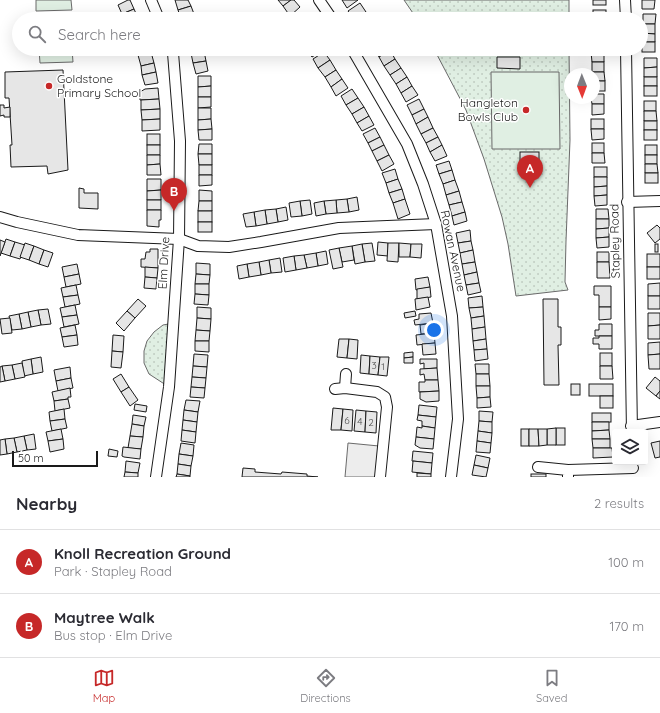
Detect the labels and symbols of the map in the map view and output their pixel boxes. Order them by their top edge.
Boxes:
north arrow [564,68,600,104]
place label: Goldstone Primary School [57,71,141,100]
marker: Goldstone Primary School [44,81,54,91]
place label: Hangleton Bowls Club [458,95,518,124]
marker: Hangleton Bowls Club [521,105,531,115]
pin: A [517,155,543,188]
pin: B [161,178,187,211]
street label: Stapley Road [606,204,623,278]
street label: Rowan Avenue [438,209,469,293]
street label: Elm Drive [155,236,172,290]
your location [424,320,444,340]
house number: 3 [371,359,377,372]
house number: 1 [381,360,385,373]
house number: 6 [344,414,350,427]
house number: 4 [357,415,363,428]
house number: 2 [368,416,374,429]
scale bar [12,449,98,468]

